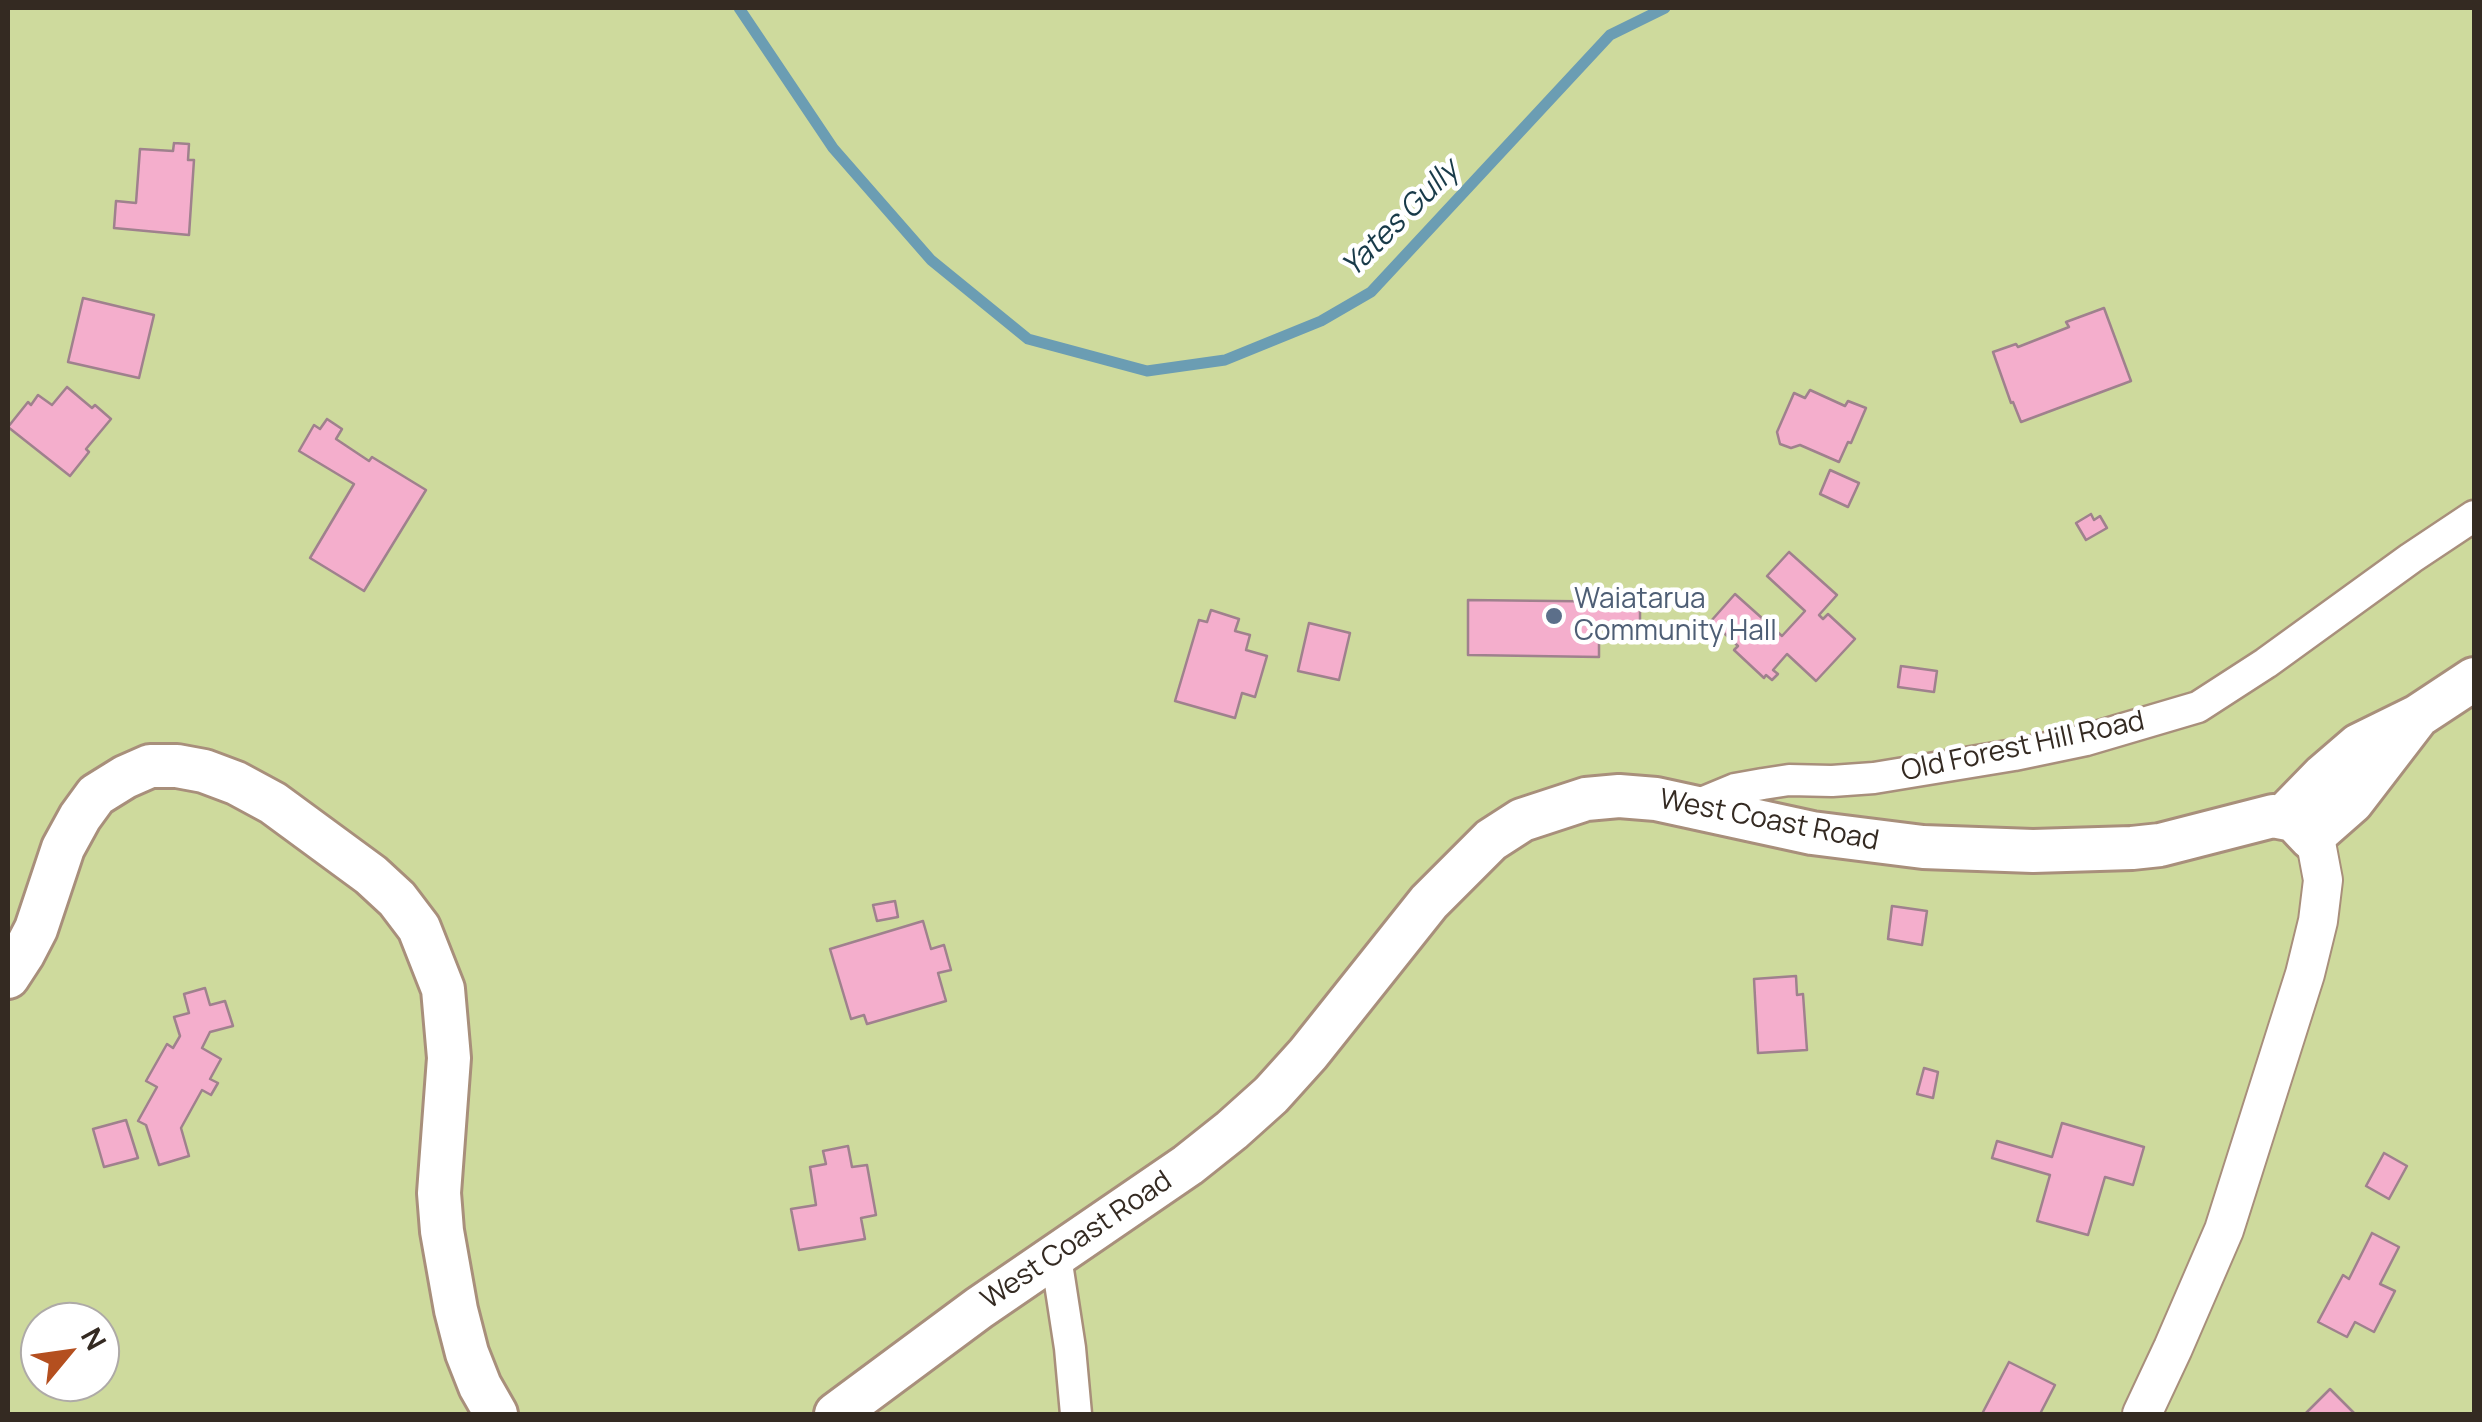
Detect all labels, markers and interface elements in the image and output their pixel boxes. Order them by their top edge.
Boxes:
water label: Yates Gully [1335,153,1467,285]
place label: Waiatarua Community Hall [1574,583,1777,649]
marker: Waiatarua Community Hall [1543,605,1565,627]
street label: Old Forest Hill Road [1898,705,2148,789]
street label: West Coast Road [1657,783,1881,859]
street label: West Coast Road [975,1165,1179,1317]
north arrow [20,1302,120,1402]
text: N [73,1320,116,1356]

